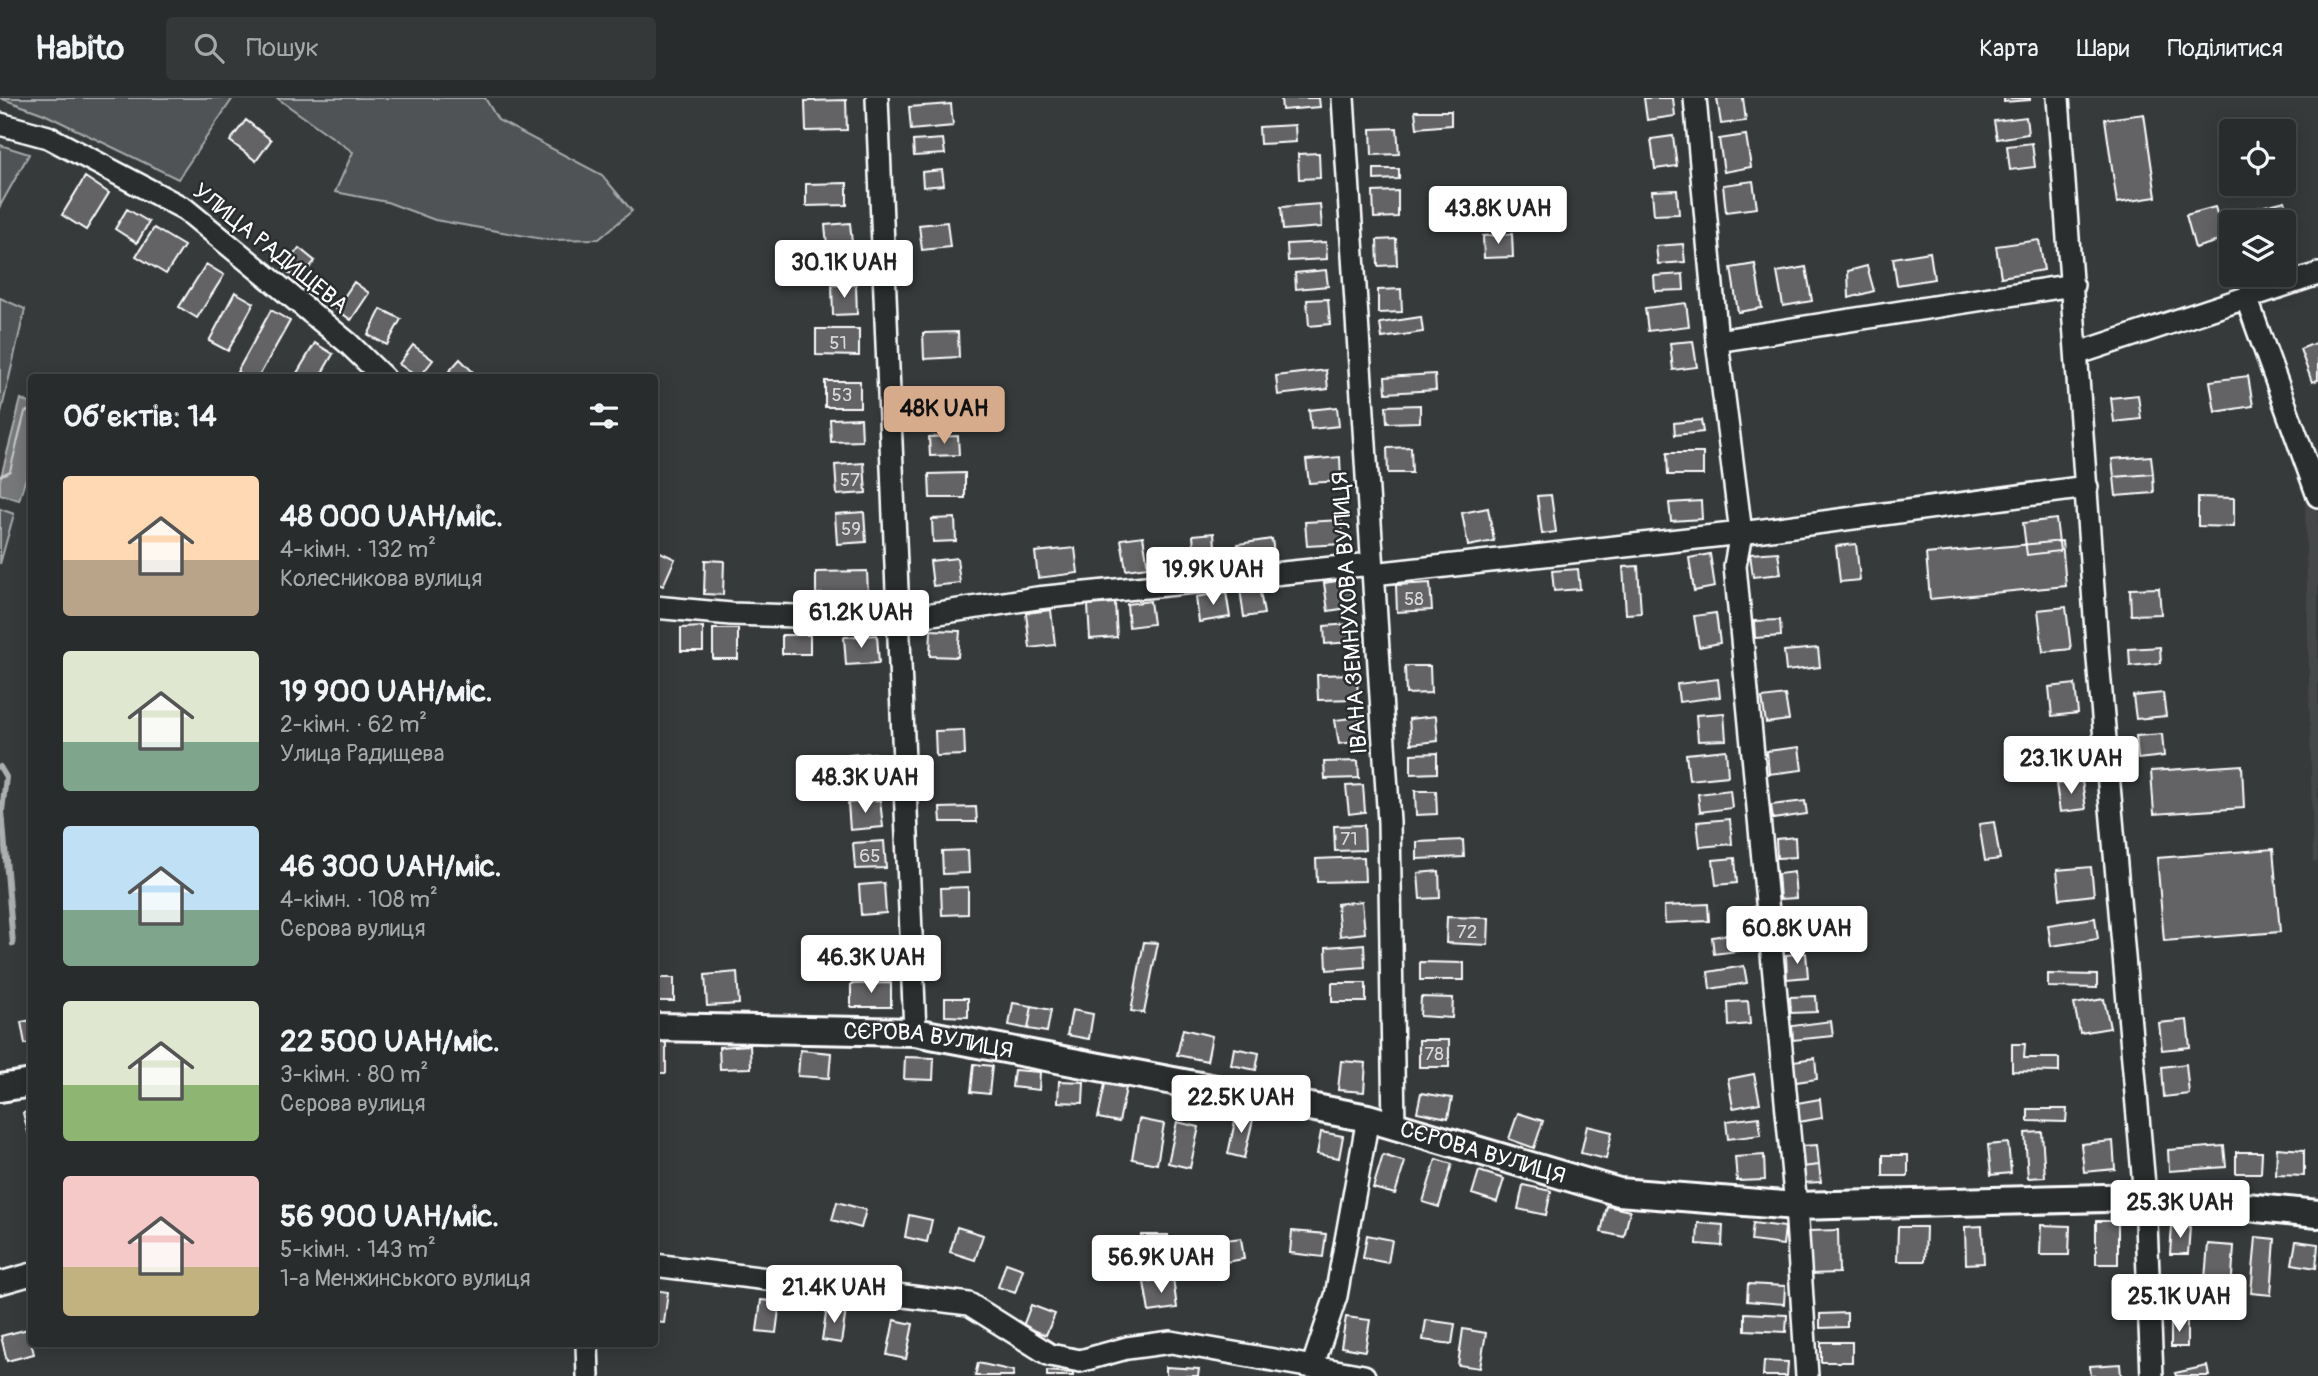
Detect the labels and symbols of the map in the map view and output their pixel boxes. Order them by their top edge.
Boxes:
street label: УЛИЦА РАДИЩЕВА [187,177,354,320]
pin: 43.8K UAH [1418,186,1578,246]
pin: 30.1K UAH [764,240,924,300]
house number: 51 [829,331,847,355]
house number: 53 [832,383,852,407]
pin: 48K UAH [879,386,1009,446]
house number: 57 [840,468,860,492]
street label: ІВАНА ЗЕМНУХОВА ВУЛИЦЯ [1325,471,1374,755]
house number: 59 [841,517,861,541]
pin: 19.9K UAH [1133,547,1293,607]
house number: 58 [1404,587,1424,611]
pin: 61.2K UAH [781,590,941,650]
pin: 23.1K UAH [1991,736,2151,796]
pin: 48.3K UAH [785,756,945,815]
house number: 71 [1340,827,1358,851]
house number: 65 [859,844,881,868]
pin: 60.8K UAH [1717,906,1877,966]
house number: 72 [1457,920,1477,944]
pin: 46.3K UAH [791,936,951,995]
street label: СЄРОВА ВУЛИЦЯ [843,1017,1015,1065]
house number: 78 [1424,1042,1444,1066]
pin: 22.5K UAH [1161,1076,1321,1135]
street label: СЄРОВА ВУЛИЦЯ [1397,1114,1569,1190]
pin: 25.3K UAH [2100,1180,2260,1240]
pin: 56.9K UAH [1081,1236,1241,1295]
pin: 21.4K UAH [754,1266,914,1325]
pin: 25.1K UAH [2099,1274,2259,1334]

